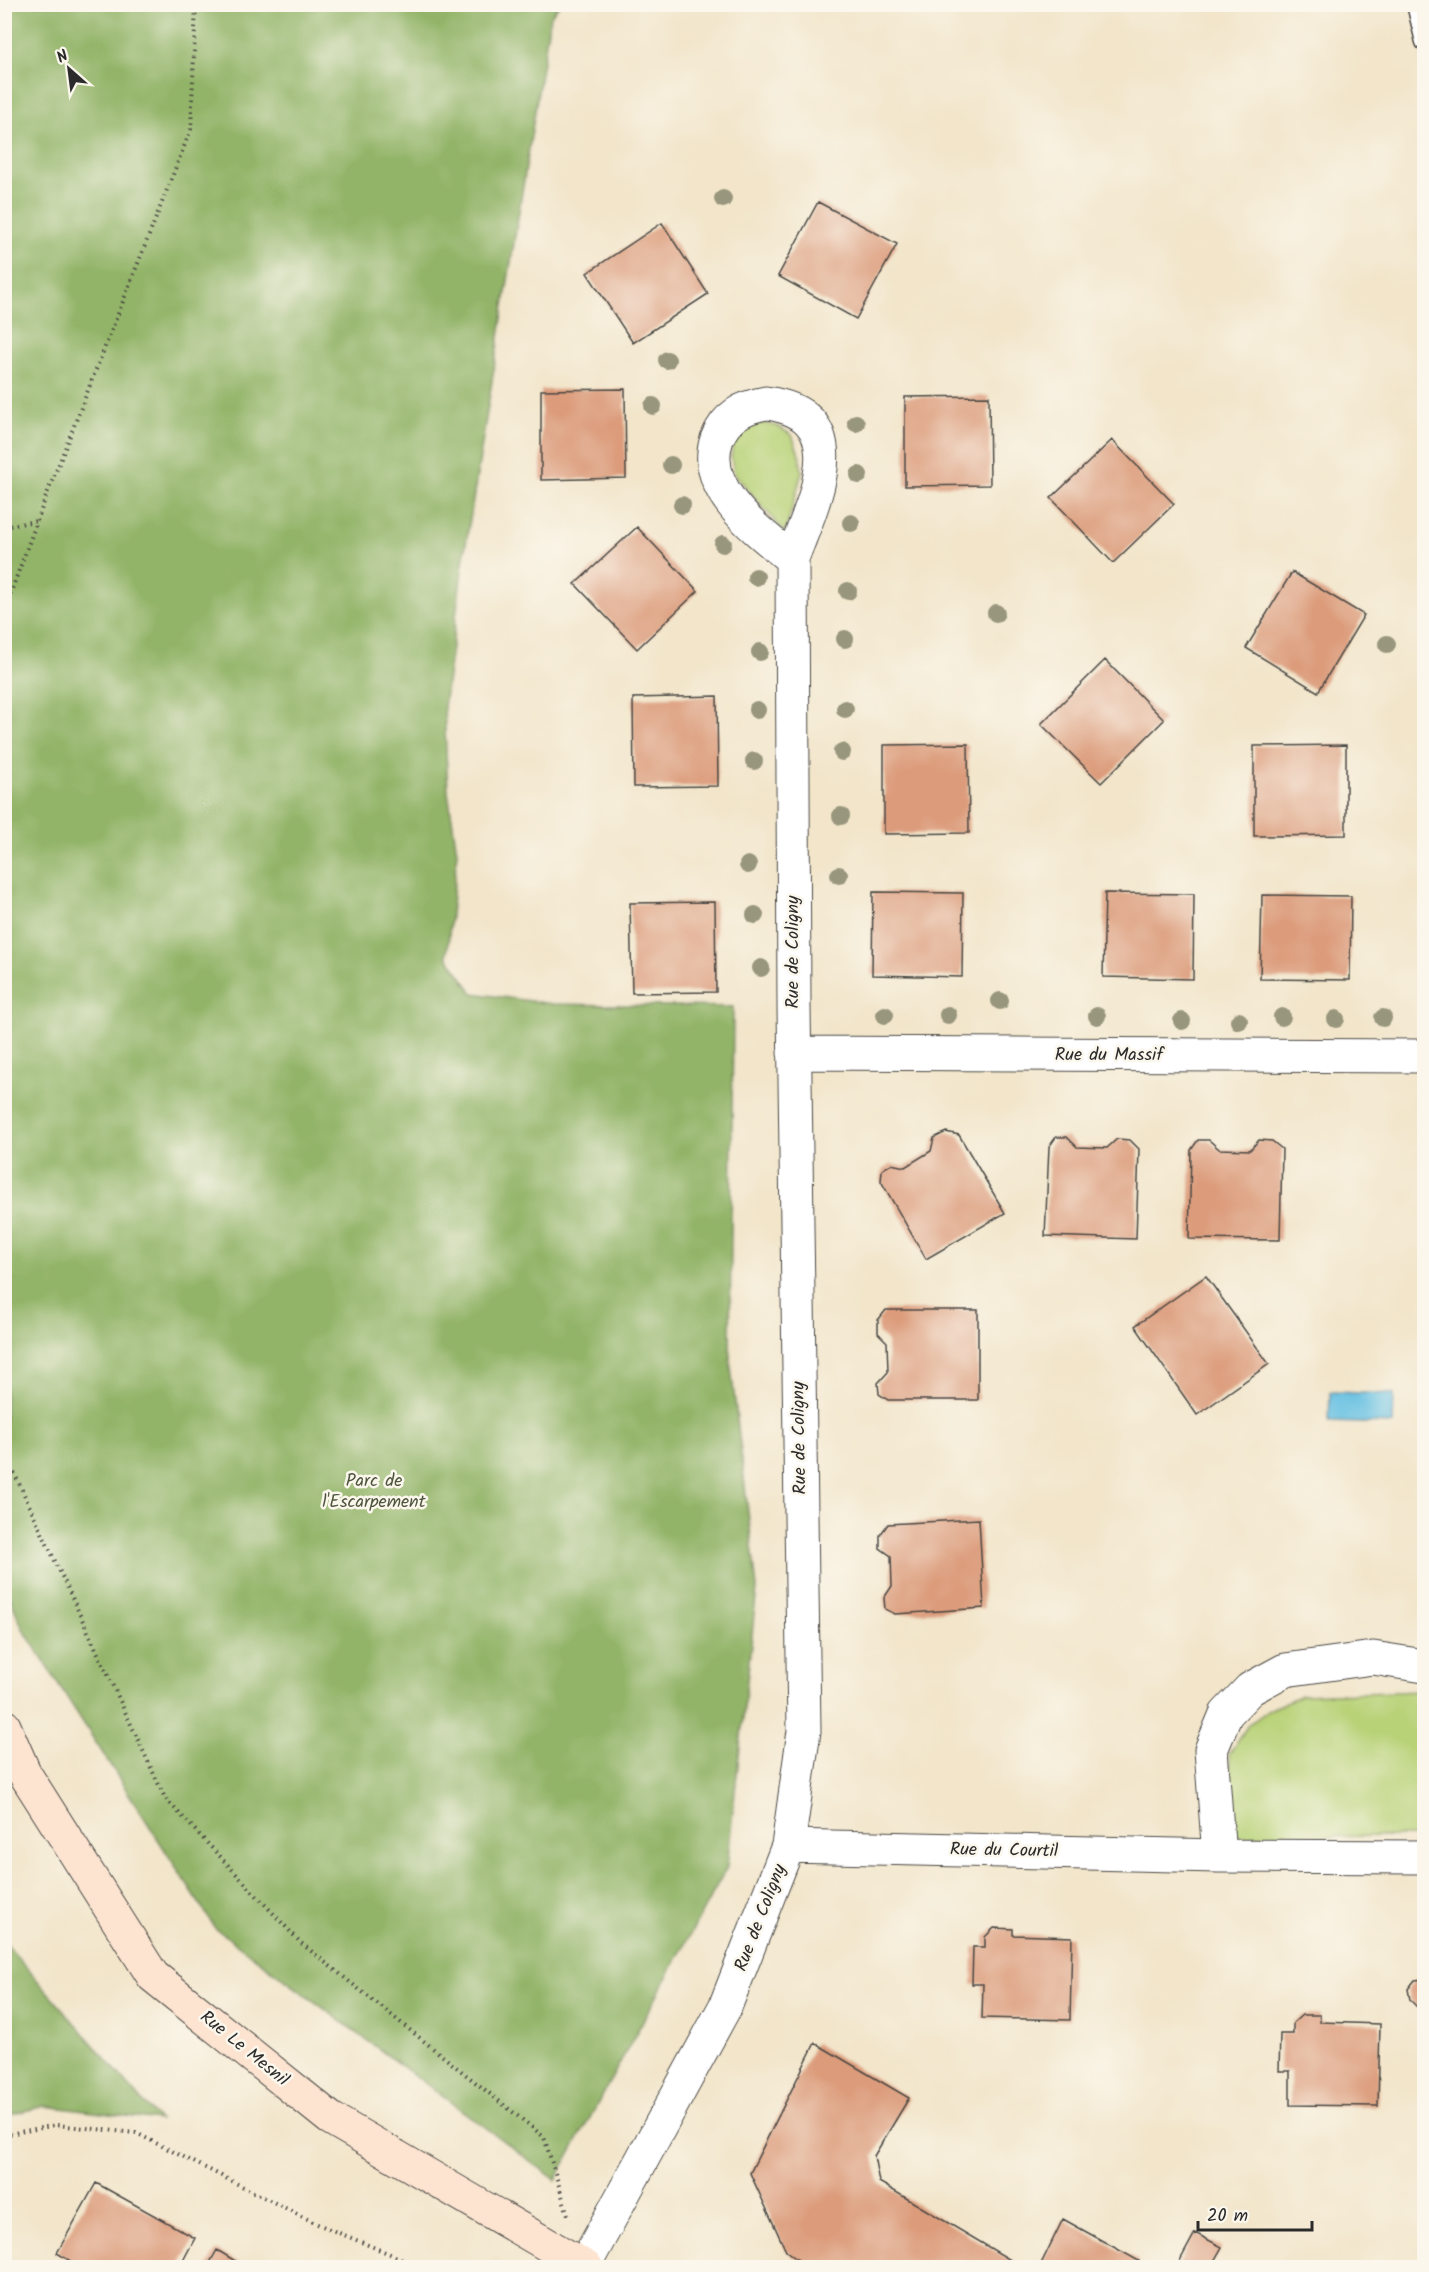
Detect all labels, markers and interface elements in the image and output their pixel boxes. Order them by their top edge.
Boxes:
north arrow [39,39,99,99]
text: N [52,44,73,70]
street label: Rue de Coligny [779,895,808,1009]
street label: Rue du Massif [1055,1041,1165,1070]
street label: Rue de Coligny [785,1381,815,1495]
park label: Parc de l'Escarpement [322,1467,427,1517]
street label: Rue du Courtil [949,1836,1059,1866]
street label: Rue de Coligny [727,1860,795,1976]
street label: Rue Le Mesnil [193,2004,296,2095]
scale bar [1198,2194,1312,2232]
text: 20 m [1207,2202,1248,2231]

